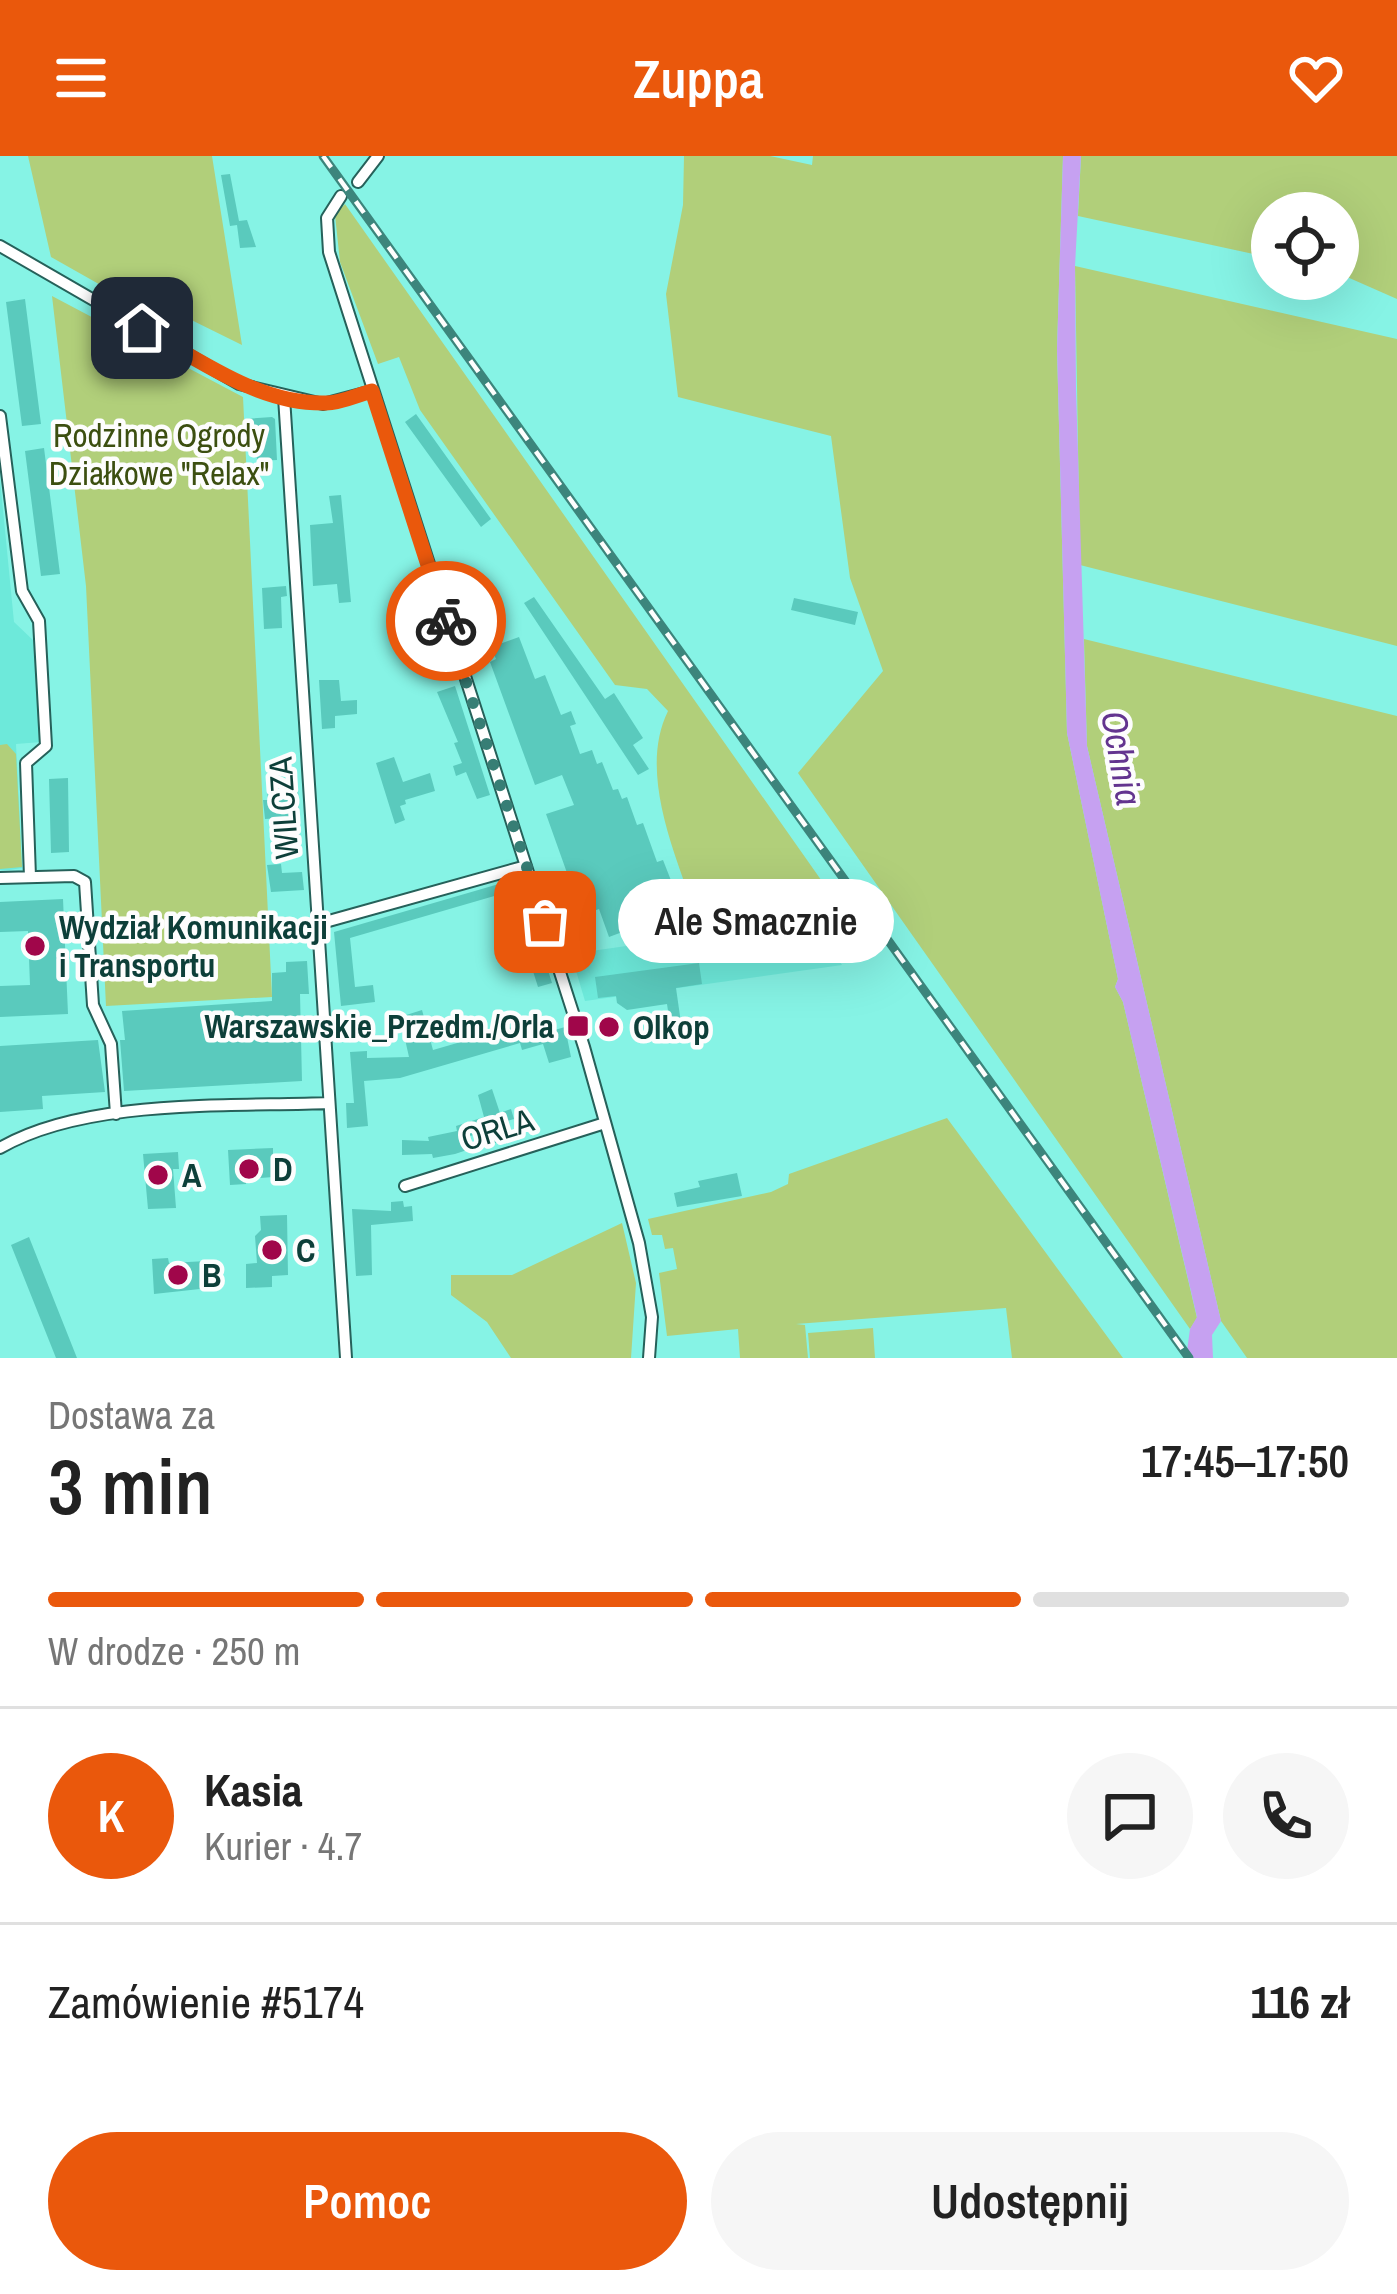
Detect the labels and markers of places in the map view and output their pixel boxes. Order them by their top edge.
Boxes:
pin [91,277,193,379]
pin [494,871,596,973]
callout: Ale Smacznie [617,880,893,964]
place label: Wydział Komunikacji i Transportu [59,905,328,987]
marker: Wydział Komunikacji i Transportu [22,933,48,959]
place label: Warszawskie_Przedm./Orla [205,1004,554,1048]
place label: Olkop [633,1005,710,1049]
marker: Warszawskie_Przedm./Orla [565,1013,591,1039]
marker: Olkop [596,1014,622,1040]
place label: D [273,1147,293,1191]
place label: A [182,1153,202,1197]
marker: D [236,1156,262,1182]
marker: A [145,1162,171,1188]
place label: C [296,1228,316,1272]
marker: C [259,1237,285,1263]
place label: B [202,1253,222,1297]
marker: B [165,1262,191,1288]

